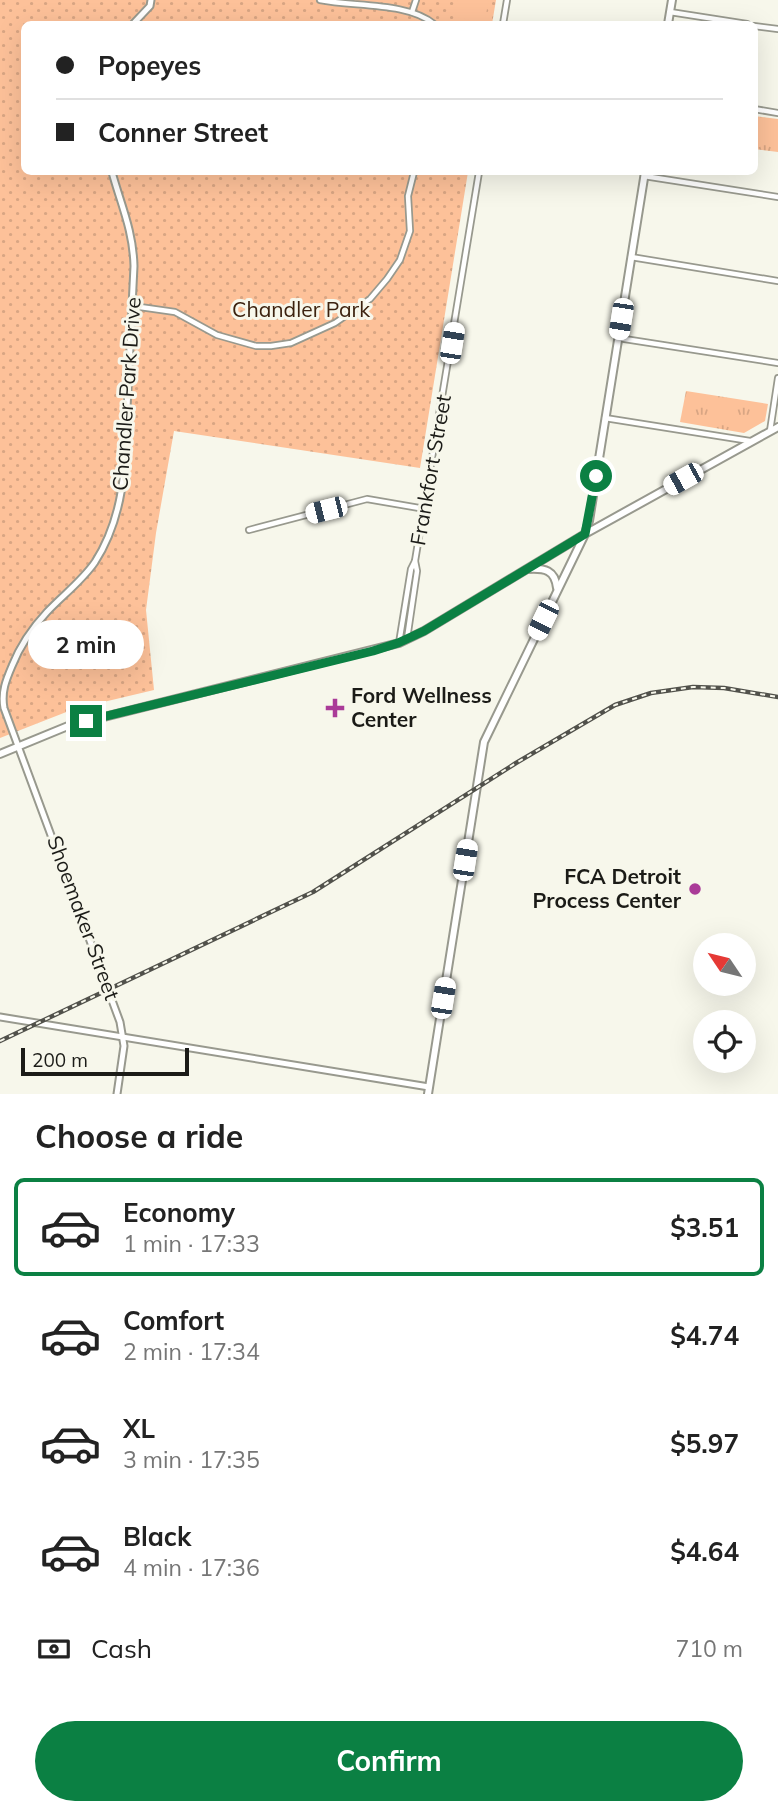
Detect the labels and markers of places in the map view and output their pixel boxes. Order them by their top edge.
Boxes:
place label: Ford Wellness Center [351,682,492,732]
marker: Ford Wellness Center [325,698,345,718]
place label: FCA Detroit Process Center [533,863,682,913]
marker: FCA Detroit Process Center [687,881,703,897]

